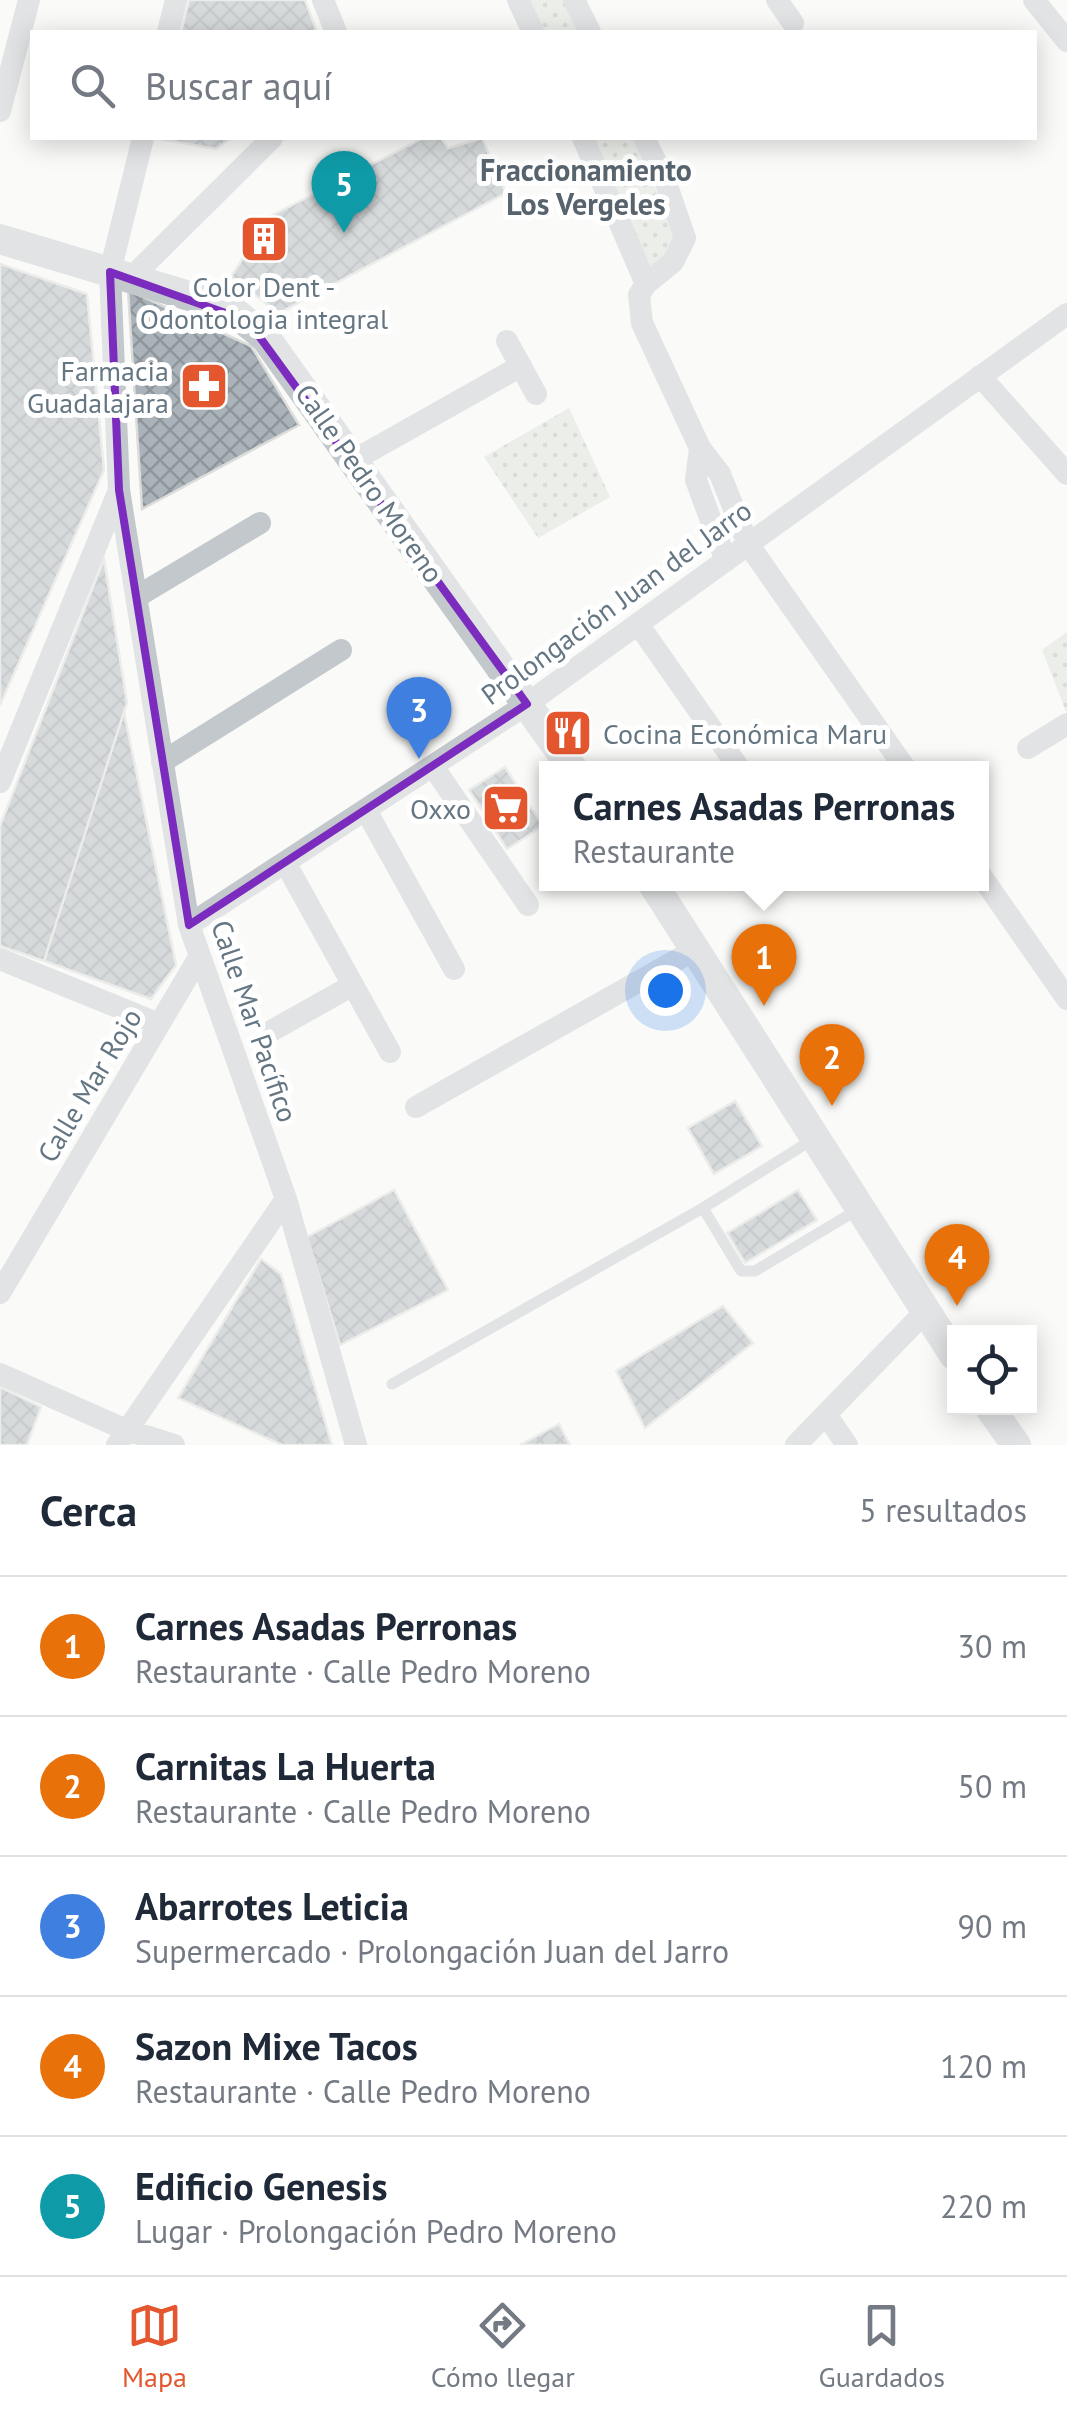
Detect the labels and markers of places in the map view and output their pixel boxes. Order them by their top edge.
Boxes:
pin: 5 [312,150,376,233]
building icon: Color Dent - Odontologia integral [238,213,290,265]
place label: Color Dent - Odontologia integral [140,268,388,337]
place label: Farmacia Guadalajara [27,352,169,421]
pharmacy icon: Farmacia Guadalajara [178,360,230,412]
pin: 3 [386,676,452,759]
restaurant icon: Cocina Económica Maru [542,707,594,759]
place label: Cocina Económica Maru [603,715,887,752]
supermarket icon: Oxxo [480,782,532,834]
place label: Oxxo [410,790,471,827]
pin: 1 [732,924,796,1006]
pin: 2 [800,1024,864,1106]
pin: 4 [924,1224,990,1306]

